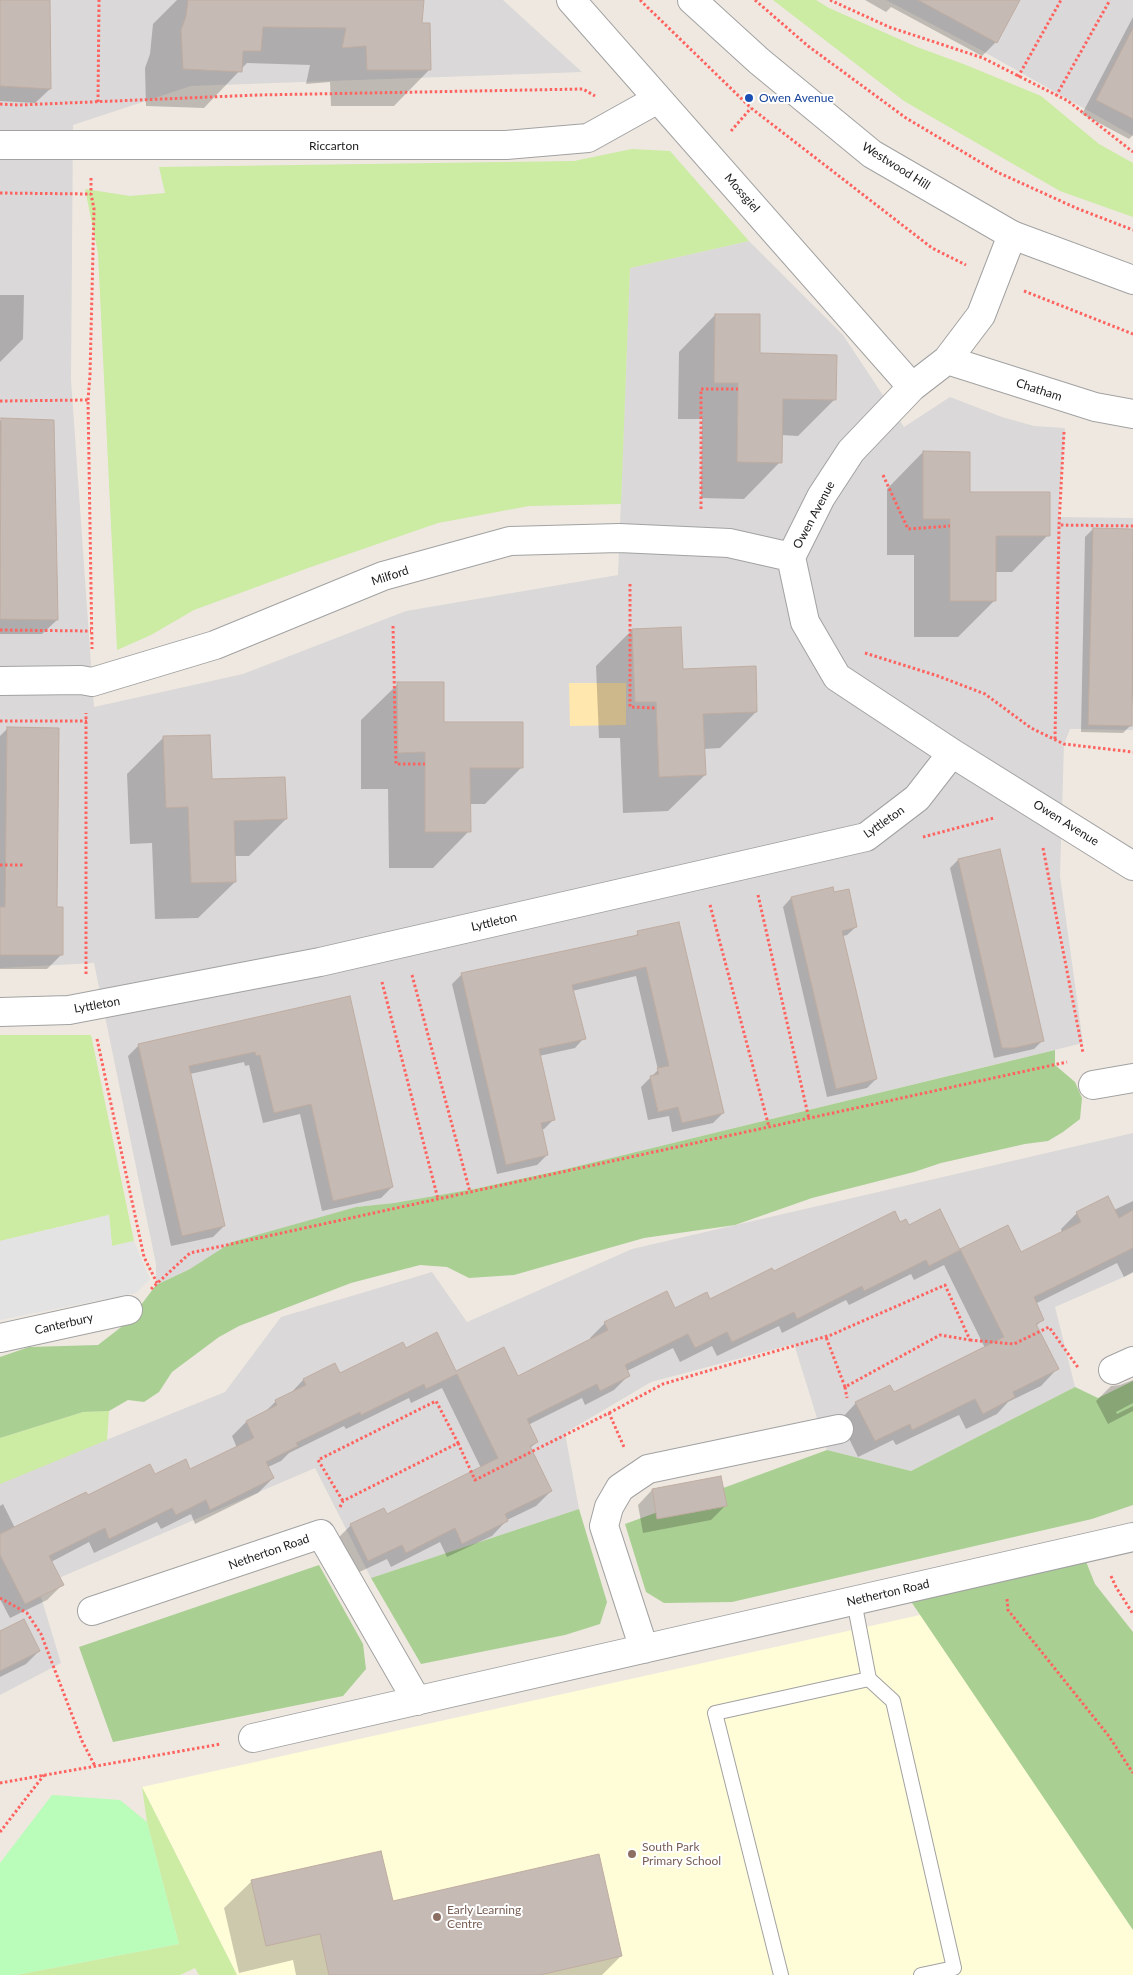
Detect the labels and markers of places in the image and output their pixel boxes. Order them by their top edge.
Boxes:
place label: Owen Avenue [759,91,834,105]
marker: Owen Avenue [743,92,755,104]
place label: South Park Primary School [642,1840,721,1868]
marker: South Park Primary School [626,1848,638,1860]
place label: Early Learning Centre [447,1903,521,1931]
marker: Early Learning Centre [431,1911,443,1923]

